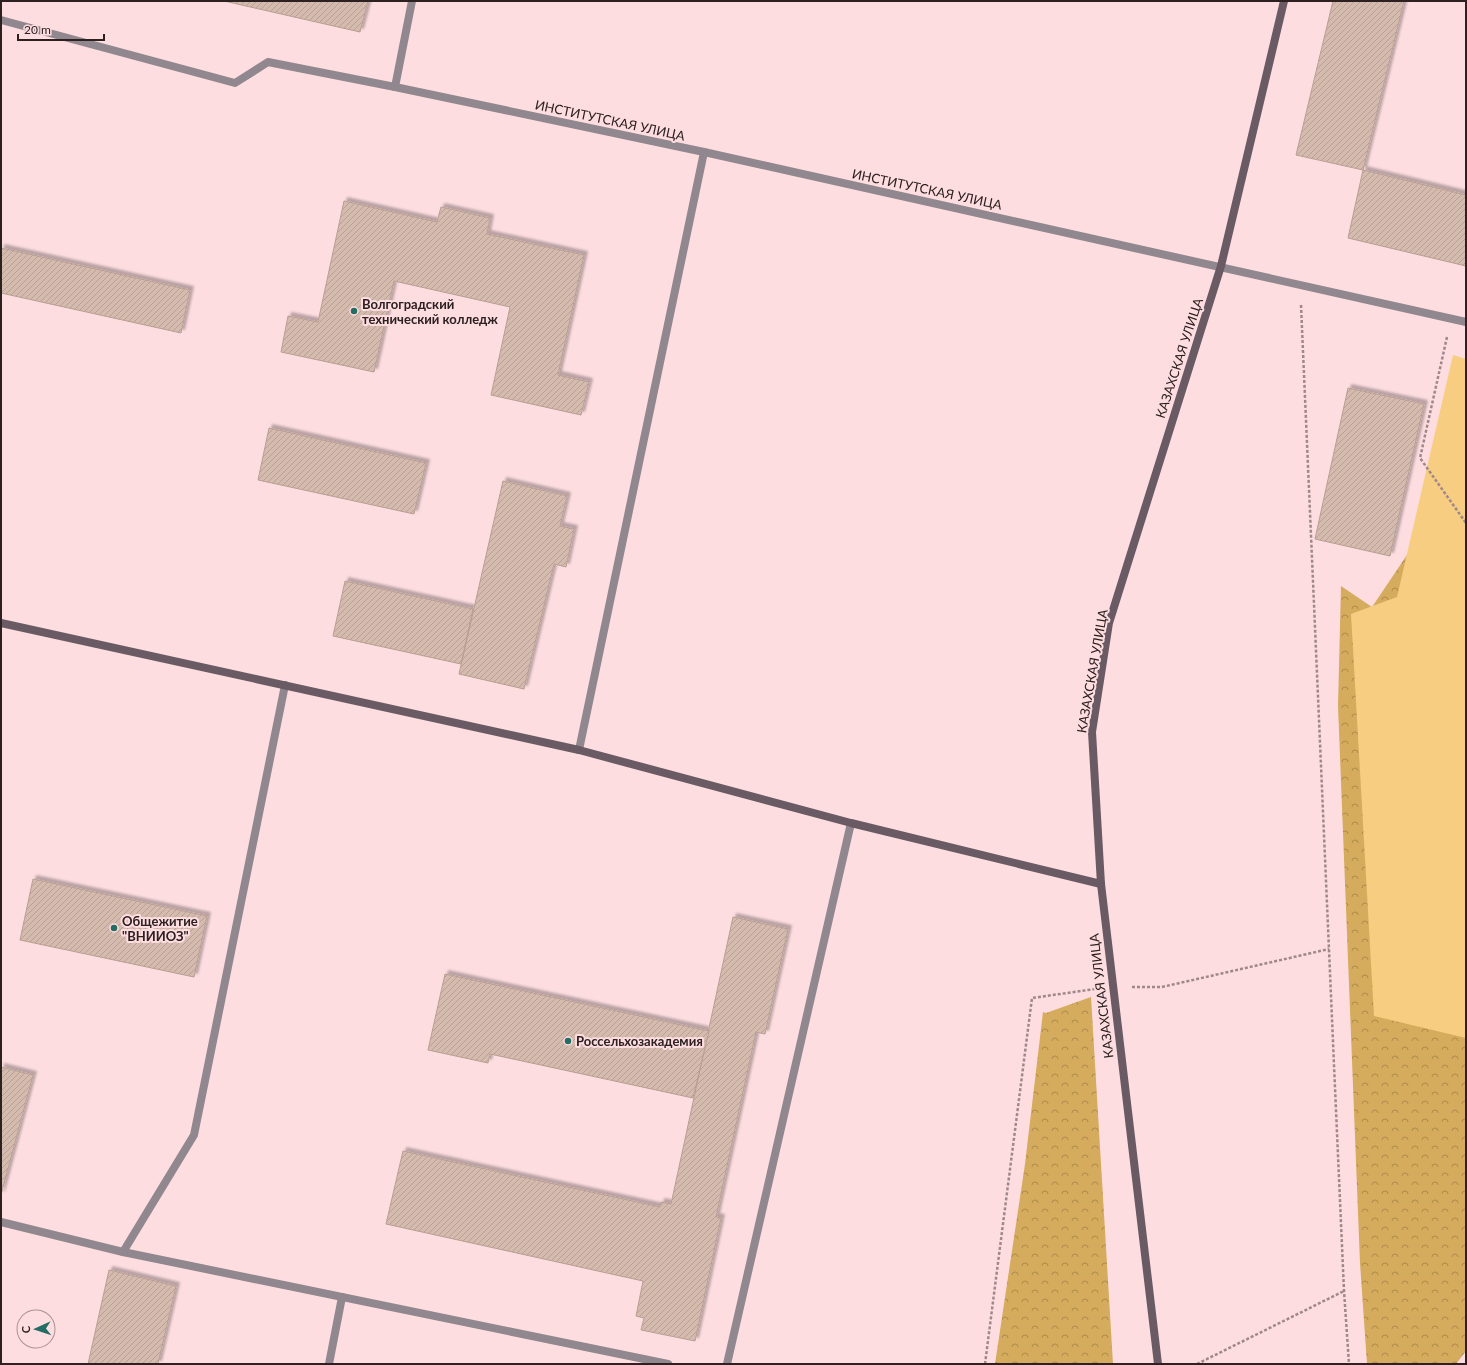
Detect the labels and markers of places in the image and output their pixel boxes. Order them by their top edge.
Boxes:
place label: Волгоградский технический колледж [362,296,498,327]
marker: Волгоградский технический колледж [349,306,359,316]
place label: Общежитие "ВНИИОЗ" [122,913,198,944]
marker: Общежитие "ВНИИОЗ" [109,923,119,933]
place label: Россельхозакадемия [576,1033,703,1049]
marker: Россельхозакадемия [563,1036,573,1046]

